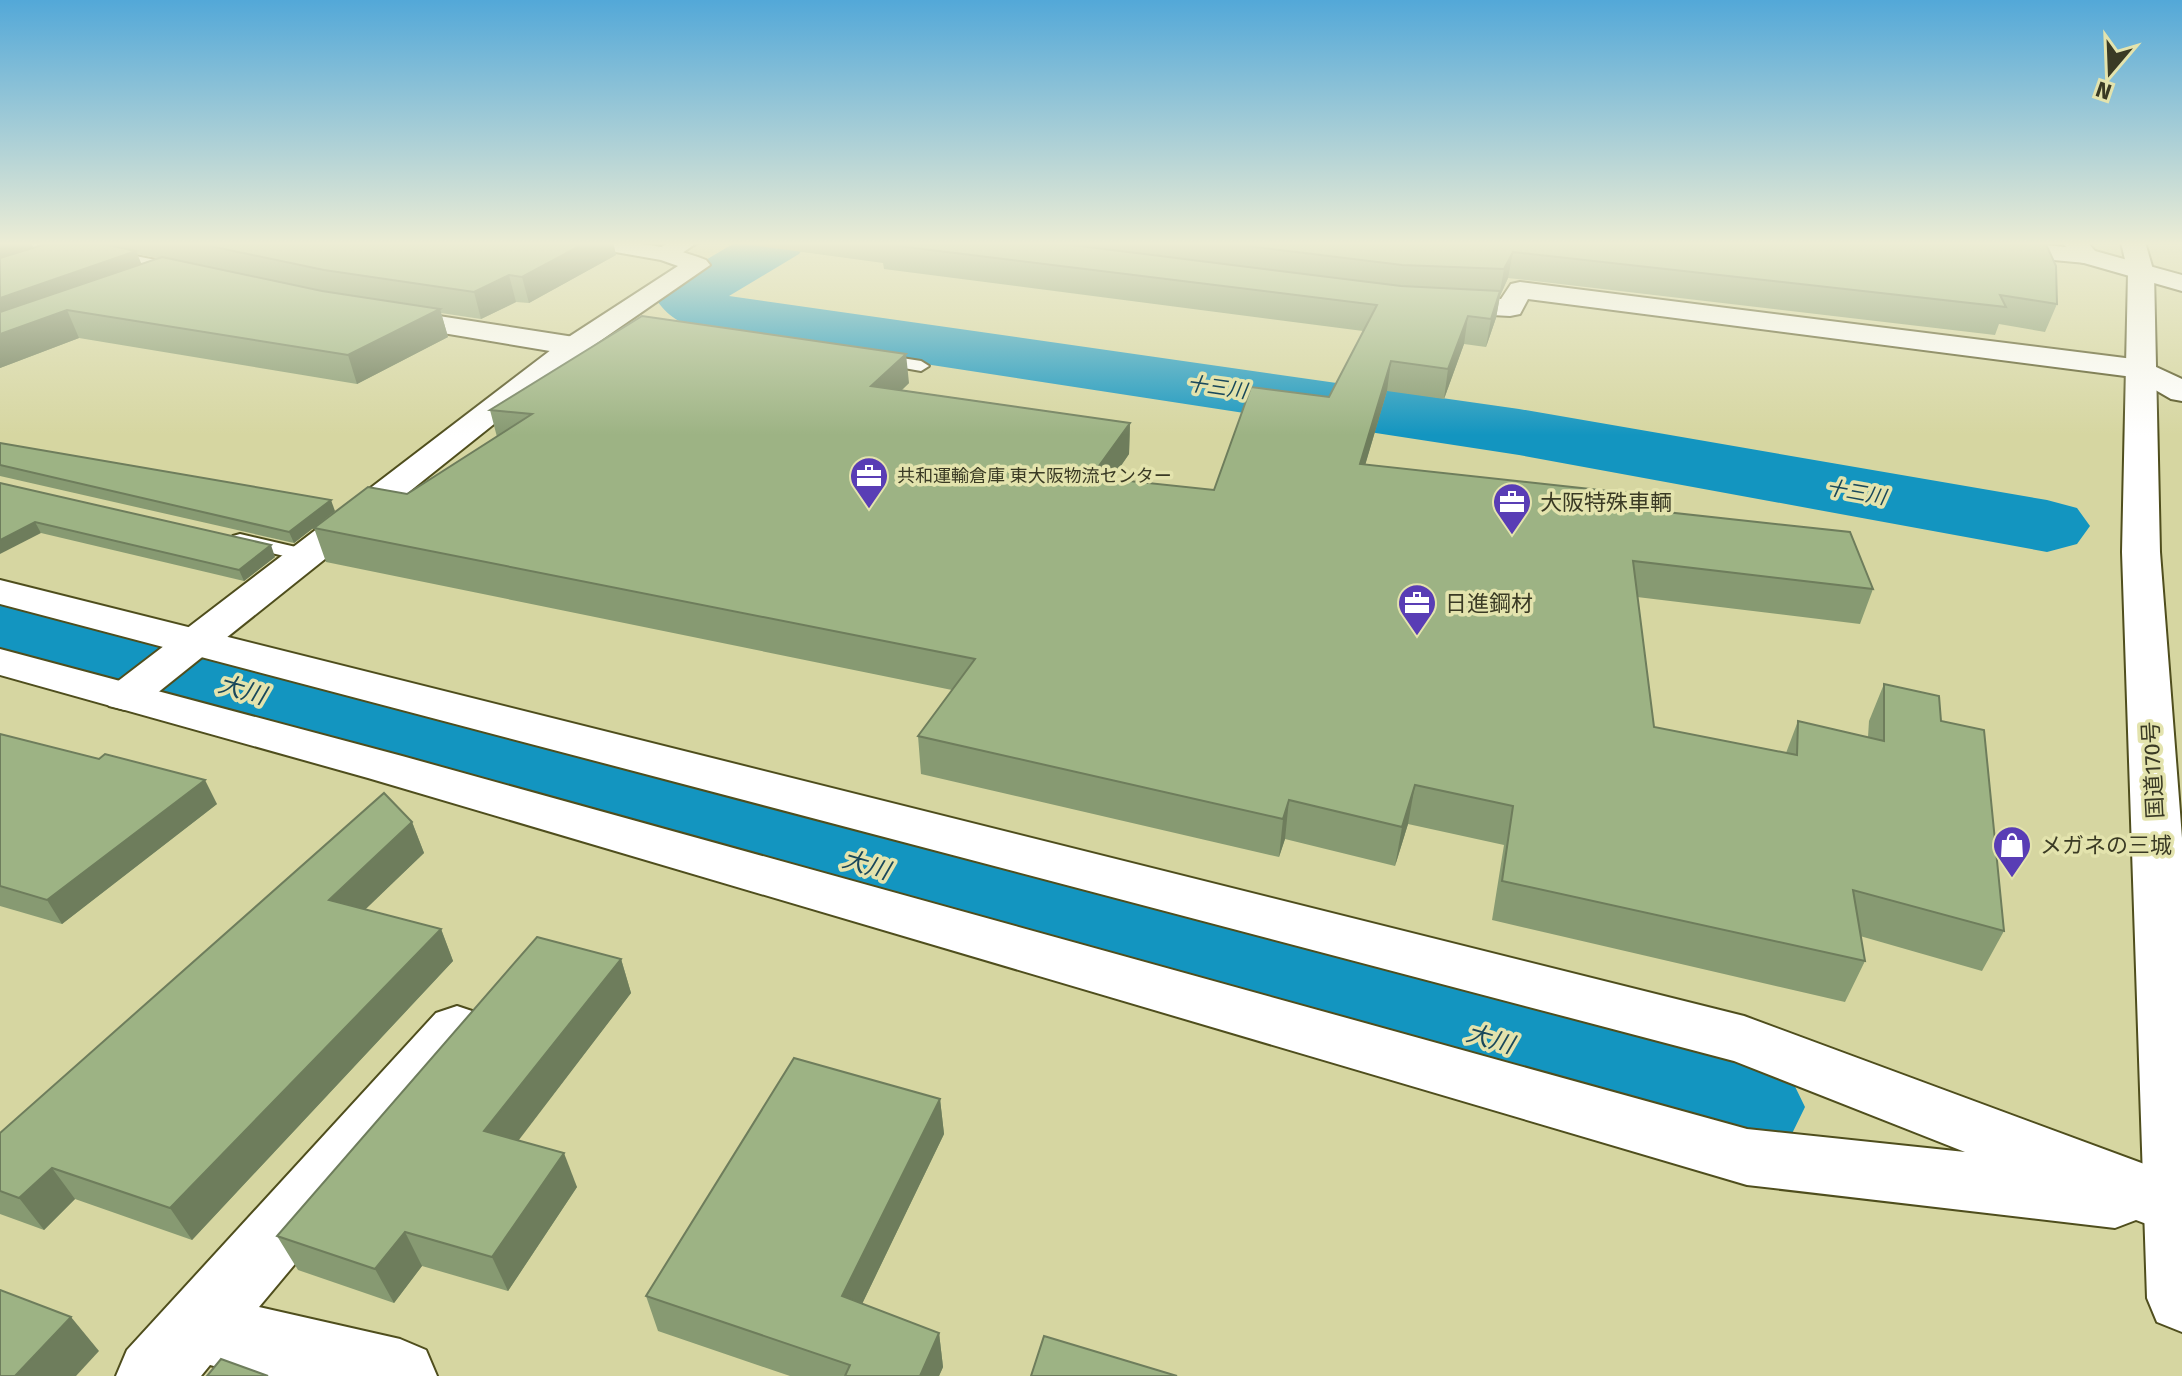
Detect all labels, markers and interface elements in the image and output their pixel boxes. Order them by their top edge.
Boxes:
north arrow [2070,32,2150,112]
text: N [2092,75,2115,106]
water label: 十三川 [1186,371,1250,403]
office icon: 共和運輸倉庫 東大阪物流センター [848,455,890,510]
place label: 共和運輸倉庫 東大阪物流センター [897,465,1172,487]
water label: 十三川 [1824,475,1890,509]
office icon: 大阪特殊車輌 [1491,481,1533,536]
place label: 大阪特殊車輌 [1540,489,1672,516]
office icon: 日進鋼材 [1396,582,1438,637]
place label: 日進鋼材 [1445,590,1533,617]
water label: 大川 [215,670,272,711]
street label: 国道170号 [2137,721,2169,819]
shop icon: メガネの三城 [1991,824,2033,879]
place label: メガネの三城 [2040,832,2172,859]
water label: 大川 [839,845,896,886]
water label: 大川 [1463,1019,1520,1060]

